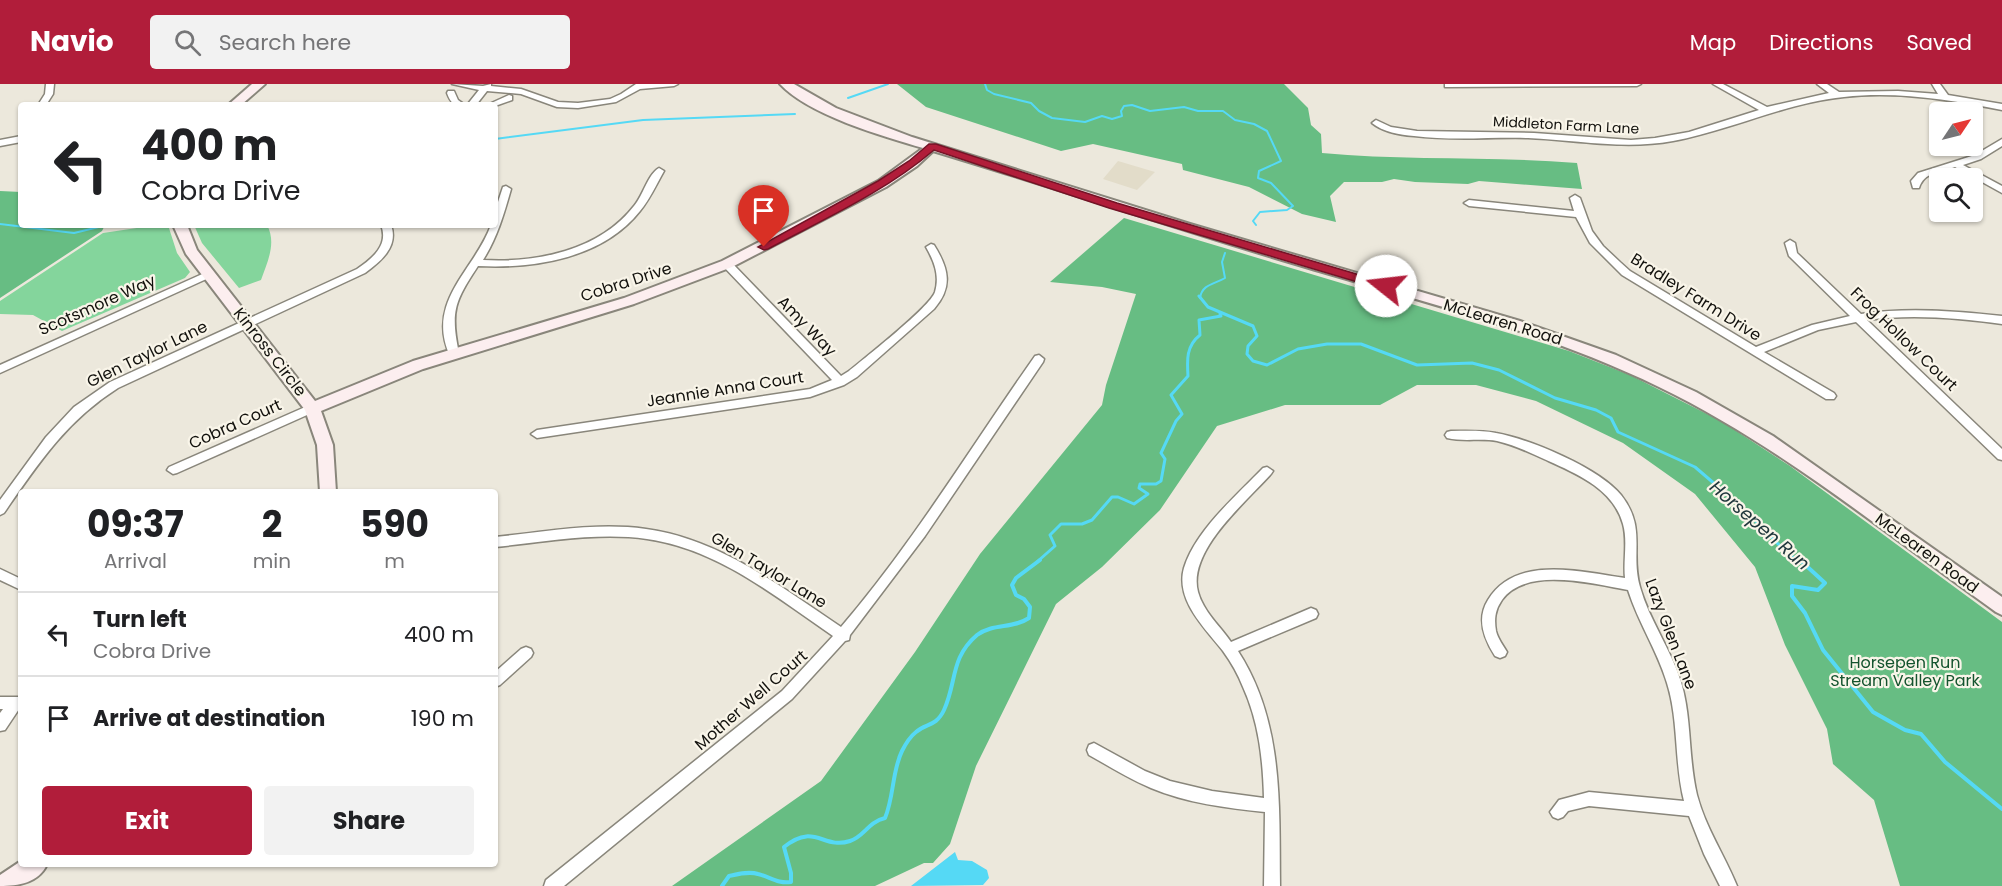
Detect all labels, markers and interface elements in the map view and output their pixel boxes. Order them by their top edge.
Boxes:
search box [150,15,570,69]
text: Navio [30,22,114,61]
icon: search [171,26,204,59]
text: Search here [219,27,351,58]
text: Map [1690,28,1736,57]
text: Directions [1769,28,1873,57]
text: Saved [1906,28,1972,57]
north arrow [1929,102,1983,156]
map controls [1929,102,1983,222]
street label: Middleton Farm Lane [1492,111,1640,139]
text: 400 m [141,116,278,175]
icon: left [42,126,120,204]
button: search [1929,168,1983,222]
text: Cobra Drive [141,172,301,209]
pin [738,185,789,247]
icon: arrive [747,194,780,227]
street label: Bradley Farm Drive [1626,247,1766,347]
position arrow [1354,254,1418,318]
street label: Cobra Drive [577,256,675,308]
street label: Scotsmore Way [35,269,159,341]
street label: Frog Hollow Court [1845,282,1963,396]
street label: Amy Way [772,291,842,361]
street label: McLearen Road [1441,293,1565,351]
street label: Kinross Circle [228,303,312,401]
street label: Glen Taylor Lane [83,315,211,393]
street label: Jeannie Anna Court [645,365,805,413]
street label: Cobra Court [185,393,285,455]
water label: Horsepen Run [1704,474,1816,576]
text: 09:37 [87,499,184,550]
text: 2 [262,499,282,550]
text: 590 [360,499,429,550]
street label: McLearen Road [1870,508,1984,598]
street label: Glen Taylor Lane [707,526,831,614]
text: Arrival [104,547,167,575]
text: min [253,547,291,575]
text: m [384,547,405,575]
street label: Lazy Glen Lane [1639,575,1703,693]
text: Turn left [93,604,187,635]
icon: left [42,618,75,651]
text: 400 m [404,619,474,650]
text: Cobra Drive [93,637,211,665]
street label: Mother Well Court [690,644,812,755]
park label: Horsepen Run Stream Valley Park [1830,651,1981,692]
icon: arrive [42,702,75,735]
text: Arrive at destination [93,703,325,734]
text: 190 m [411,703,474,734]
button: Exit [42,786,252,855]
button: Share [264,786,474,855]

